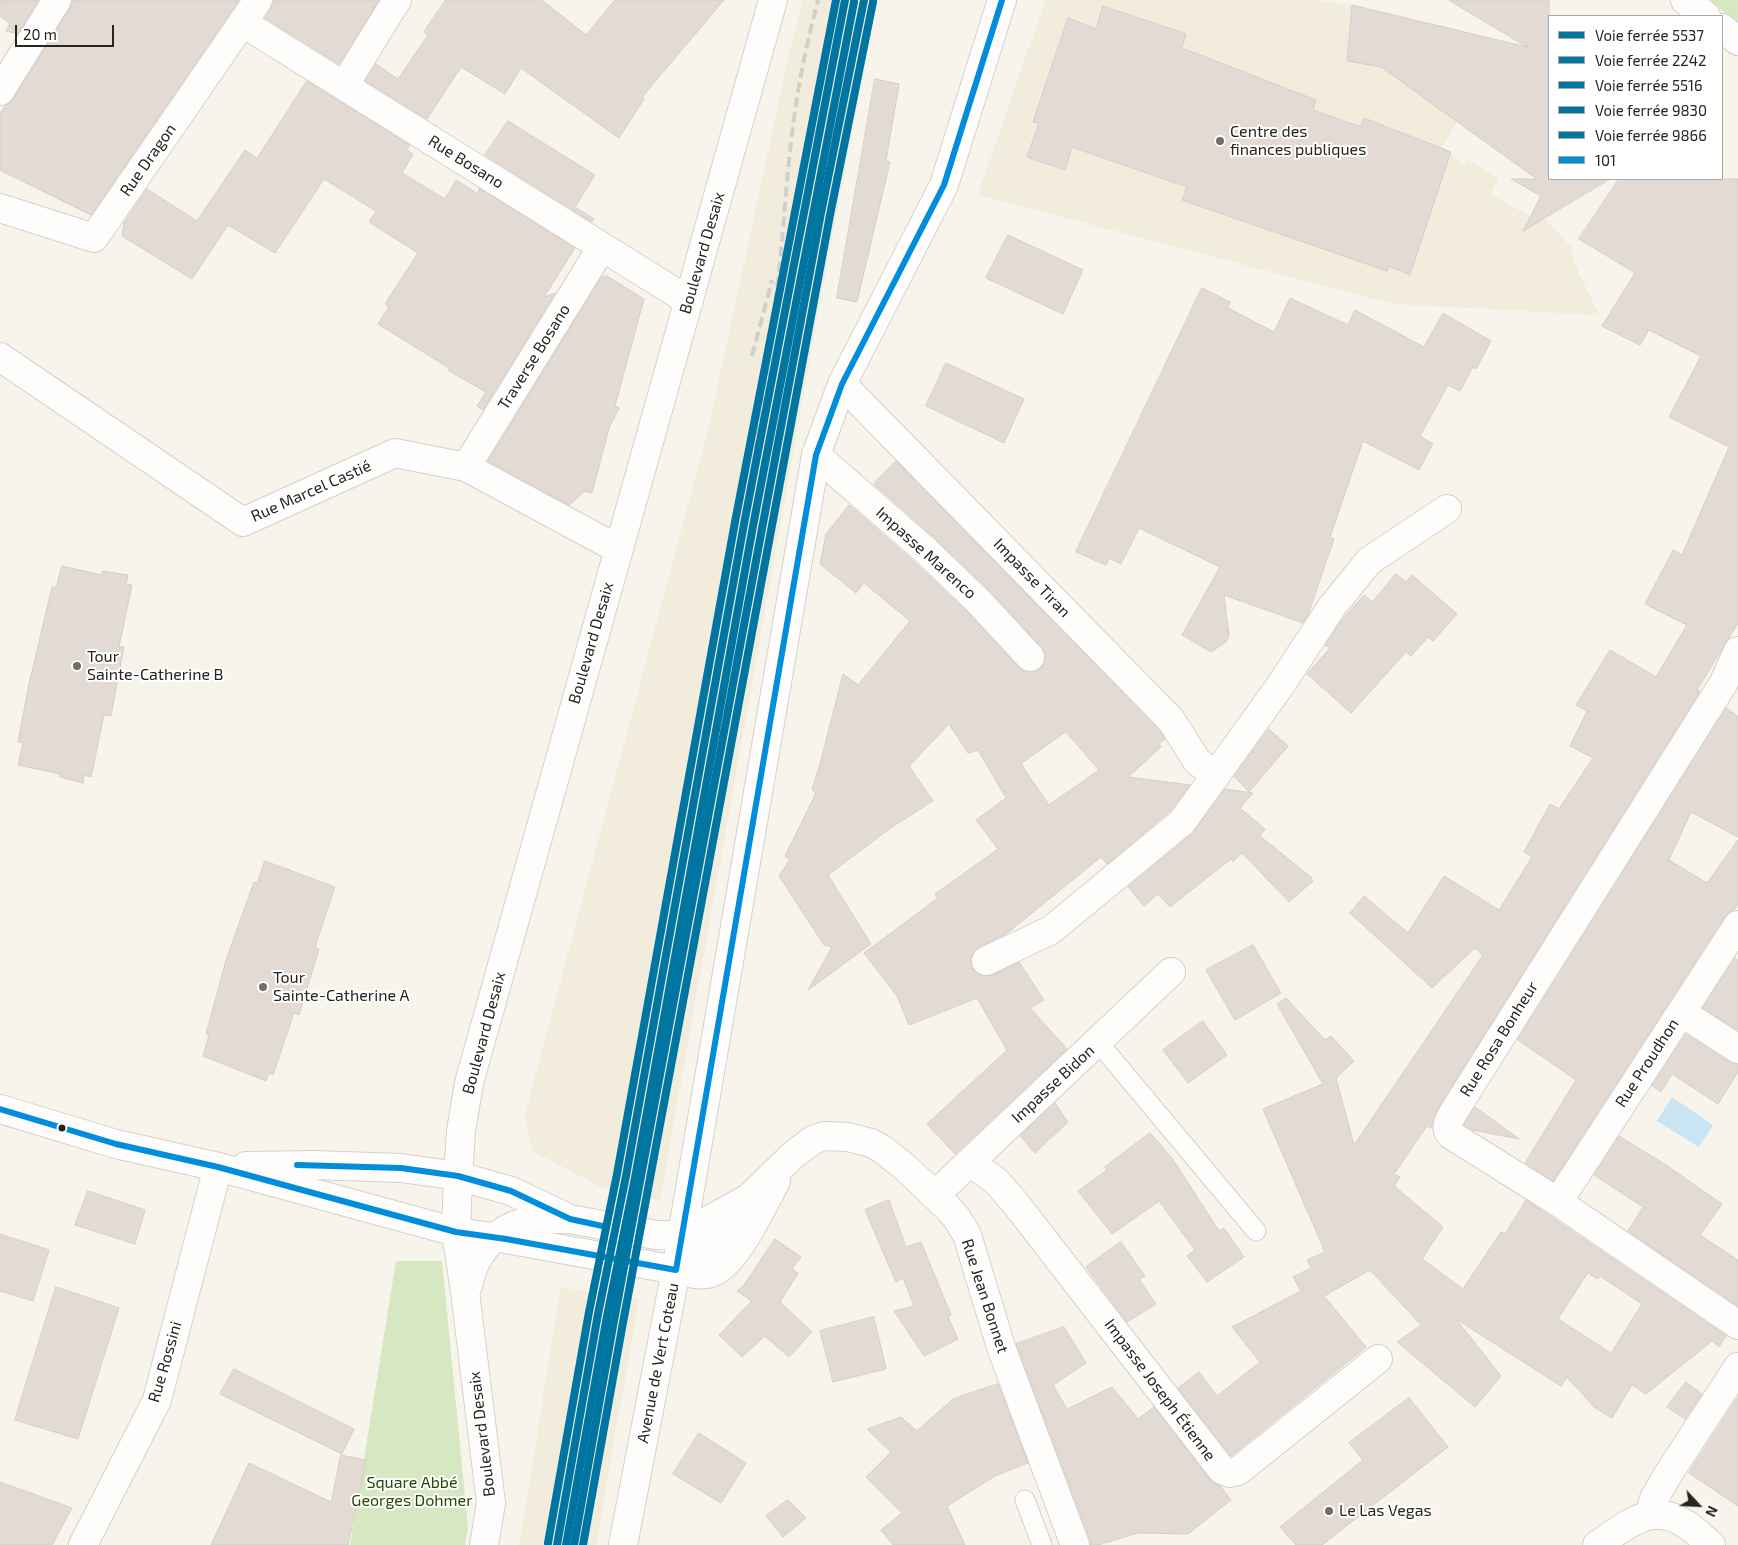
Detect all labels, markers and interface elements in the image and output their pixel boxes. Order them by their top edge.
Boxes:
scale bar [18,15,116,47]
legend [1548,15,1723,180]
text: 20 m [23,25,57,43]
text: Voie ferrée 5537 [1595,26,1704,44]
text: Voie ferrée 2242 [1595,51,1706,69]
text: Voie ferrée 5516 [1595,76,1703,94]
text: Voie ferrée 9830 [1595,101,1707,119]
street label: Rue Dragon [116,120,180,200]
place label: Centre des finances publiques [1230,122,1366,160]
text: Voie ferrée 9866 [1595,126,1707,144]
street label: Rue Bosano [425,131,507,193]
marker: Centre des finances publiques [1214,135,1226,147]
text: 101 [1595,151,1616,169]
street label: Boulevard Desaix [675,190,729,316]
street label: Traverse Bosano [494,301,574,413]
street label: Rue Marcel Castié [248,456,374,526]
street label: Impasse Marenco [872,503,980,603]
street label: Impasse Tiran [990,534,1074,622]
street label: Boulevard Desaix [564,580,618,706]
place label: Tour Sainte-Catherine B [87,647,224,685]
marker: Tour Sainte-Catherine B [71,660,83,672]
place label: Tour Sainte-Catherine A [273,968,410,1006]
street label: Boulevard Desaix [458,970,510,1096]
street label: Rue Rosa Bonheur [1456,978,1542,1100]
marker: Tour Sainte-Catherine A [257,981,269,993]
street label: Rue Proudhon [1611,1015,1683,1111]
street label: Impasse Bidon [1008,1041,1098,1127]
unlabelled marker [57,1123,67,1133]
street label: Rue Jean Bonnet [957,1236,1013,1356]
street label: Avenue de Vert Coteau [633,1281,683,1445]
street label: Impasse Joseph Étienne [1100,1315,1220,1465]
street label: Rue Rossini [144,1319,186,1405]
street label: Boulevard Desaix [465,1370,499,1498]
park label: Square Abbé Georges Dohmer [351,1473,473,1511]
north arrow [1673,1480,1723,1530]
place label: Le Las Vegas [1339,1501,1432,1521]
text: N [1702,1503,1722,1520]
marker: Le Las Vegas [1323,1505,1335,1517]

